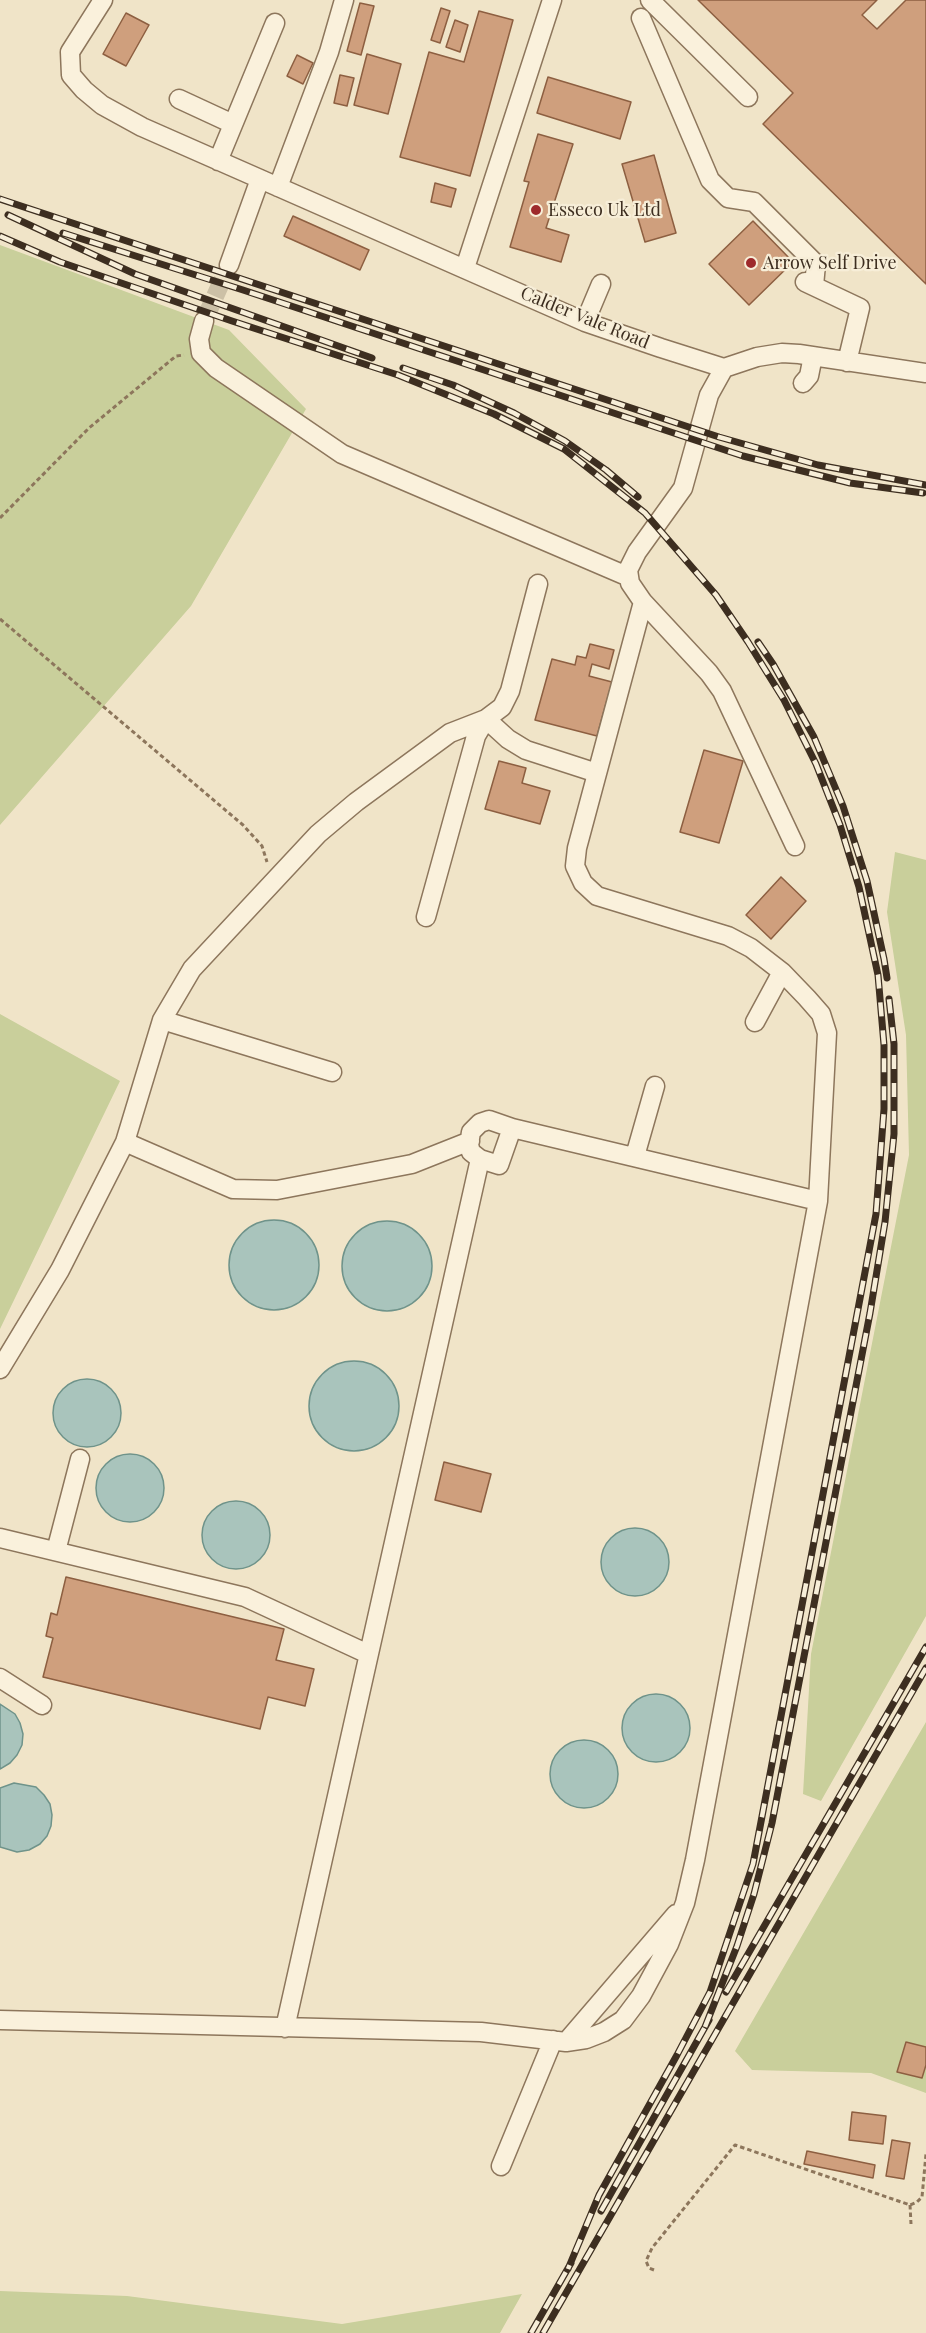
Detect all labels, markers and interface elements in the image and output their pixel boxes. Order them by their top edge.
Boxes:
place label: Esseco Uk Ltd [548,199,661,221]
marker: Esseco Uk Ltd [529,203,543,217]
place label: Arrow Self Drive [763,252,897,274]
marker: Arrow Self Drive [744,256,758,270]
street label: Calder Vale Road [517,282,653,354]

